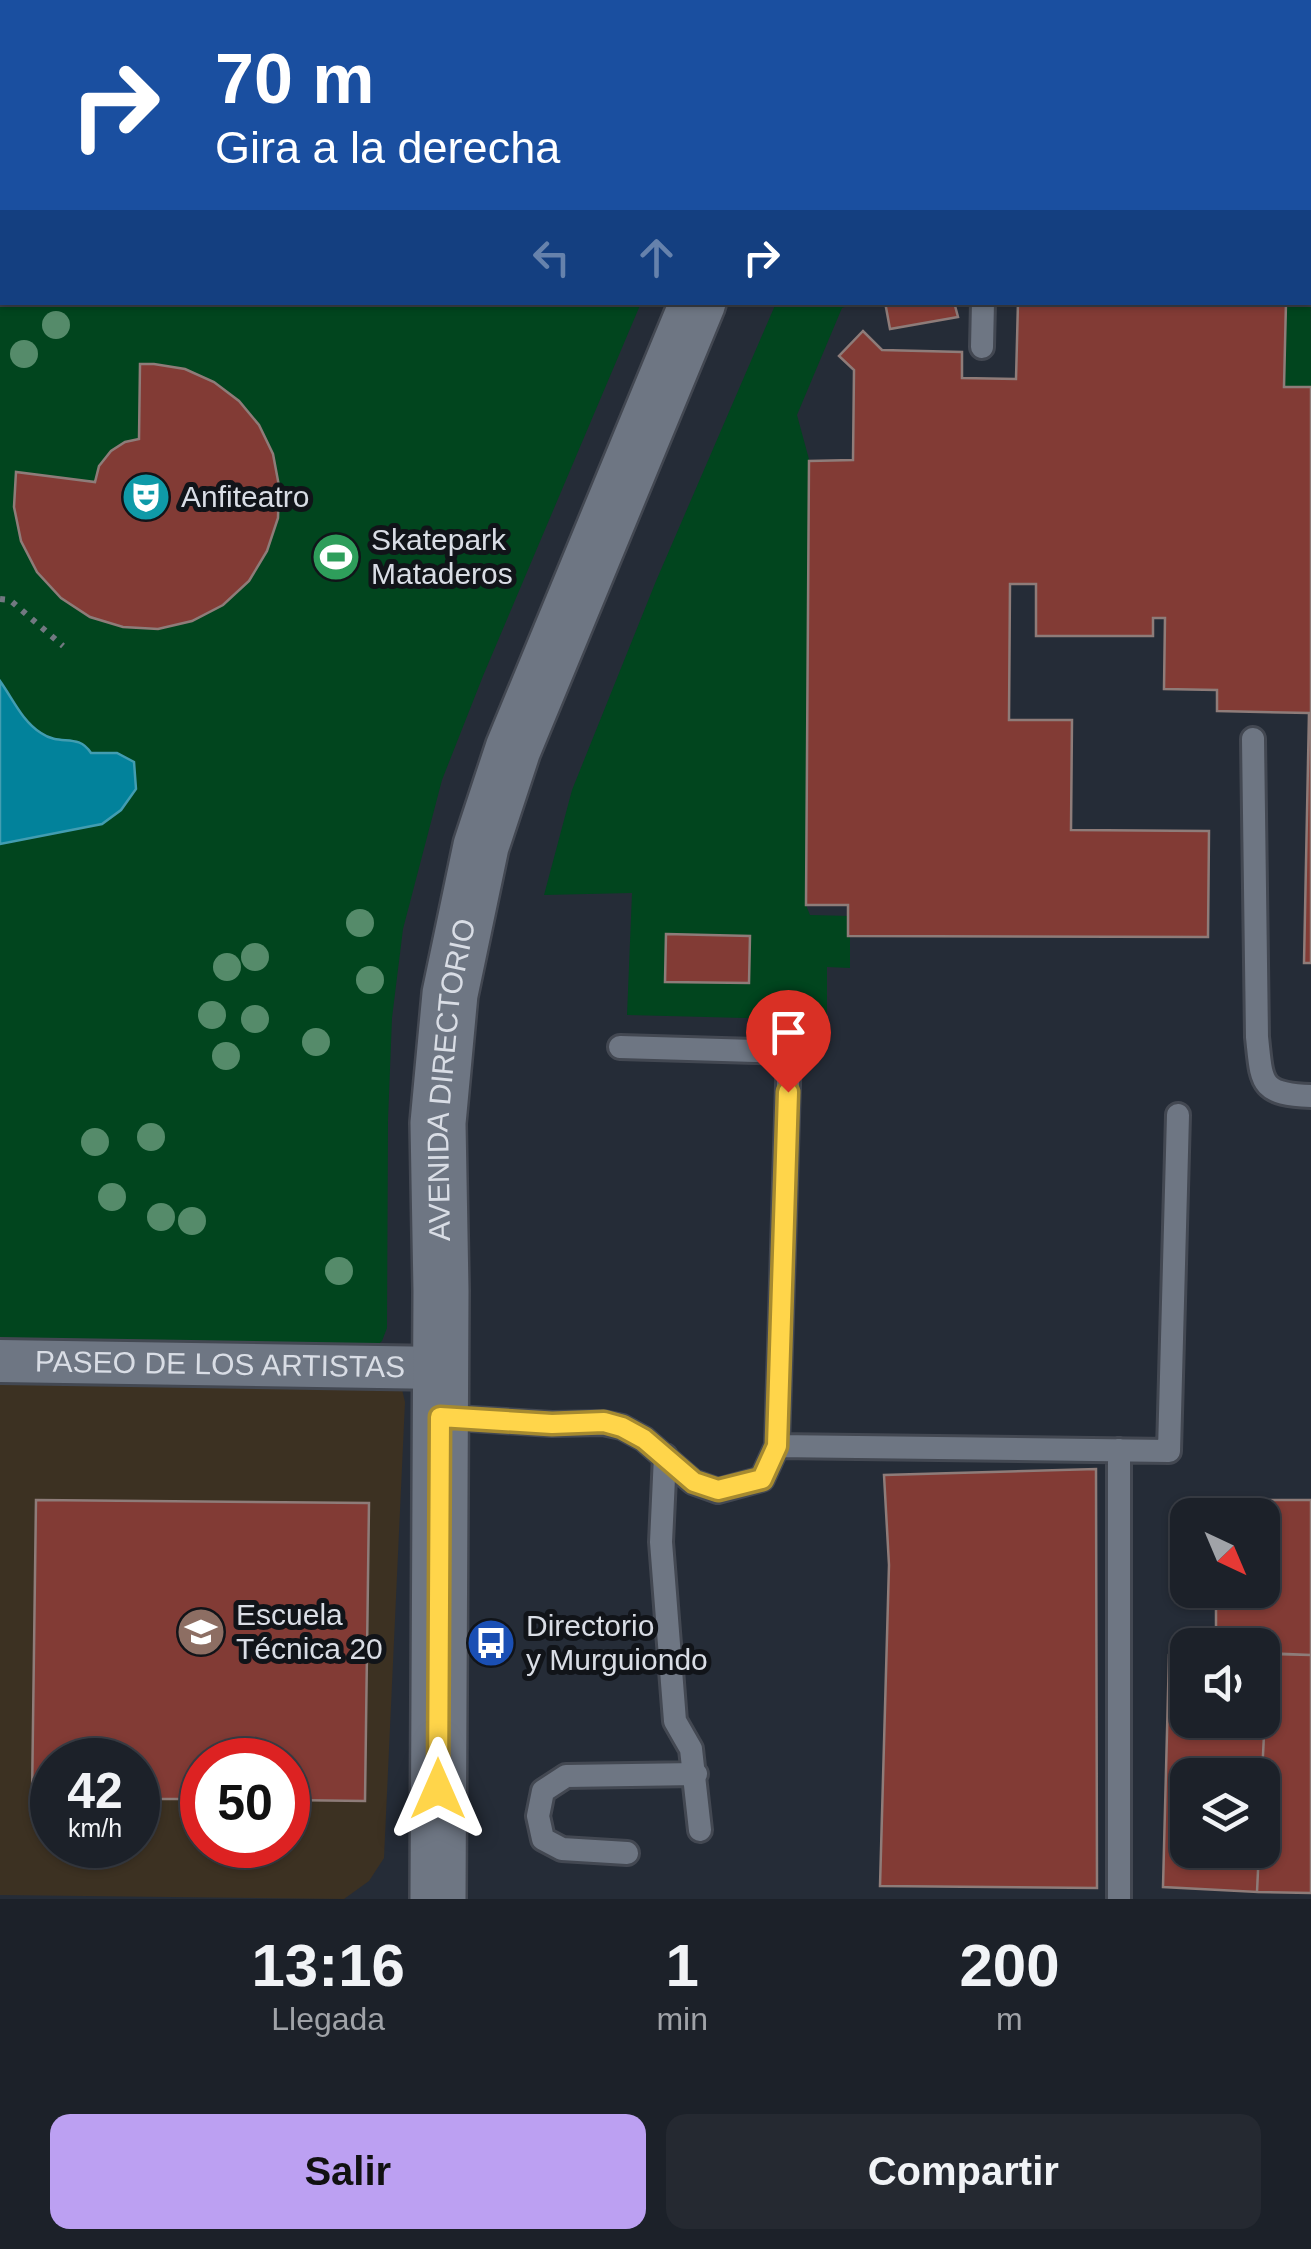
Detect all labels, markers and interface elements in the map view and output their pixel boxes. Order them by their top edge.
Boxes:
icon: right [50,40,180,170]
text: 70 m [215,40,375,118]
text: Gira a la derecha [215,122,560,173]
icon: left [524,230,579,285]
icon: ahead [629,230,684,285]
icon: right [734,230,789,285]
theatre icon: Anfiteatro [120,471,172,523]
place label: Anfiteatro [181,480,309,513]
place label: Skatepark Mataderos [371,523,513,590]
sports icon: Skatepark Mataderos [310,531,362,583]
street label: AVENIDA DIRECTORIO [420,916,481,1241]
pin [746,990,831,1093]
icon: arrive [761,1005,816,1060]
street label: PASEO DE LOS ARTISTAS [35,1345,405,1383]
north arrow [1170,1498,1280,1608]
map controls [1170,1498,1280,1868]
place label: Escuela Técnica 20 [236,1598,383,1665]
school or university icon: Escuela Técnica 20 [175,1606,227,1658]
place label: Directorio y Murguiondo [526,1609,708,1676]
bus stop icon: Directorio y Murguiondo [465,1617,517,1669]
button: sound [1170,1628,1280,1738]
position arrow [386,1737,490,1841]
speed limit sign: 50 [180,1738,310,1868]
button: layers [1170,1758,1280,1868]
text: 42 [67,1763,123,1819]
text: km/h [68,1814,122,1842]
text: 13:16 [251,1932,405,1999]
text: 1 [665,1932,699,1999]
text: 200 [959,1932,1060,1999]
text: Llegada [271,2001,385,2037]
text: min [656,2001,708,2037]
text: m [996,2001,1023,2037]
button: Salir [50,2114,646,2229]
button: Compartir [666,2114,1261,2229]

